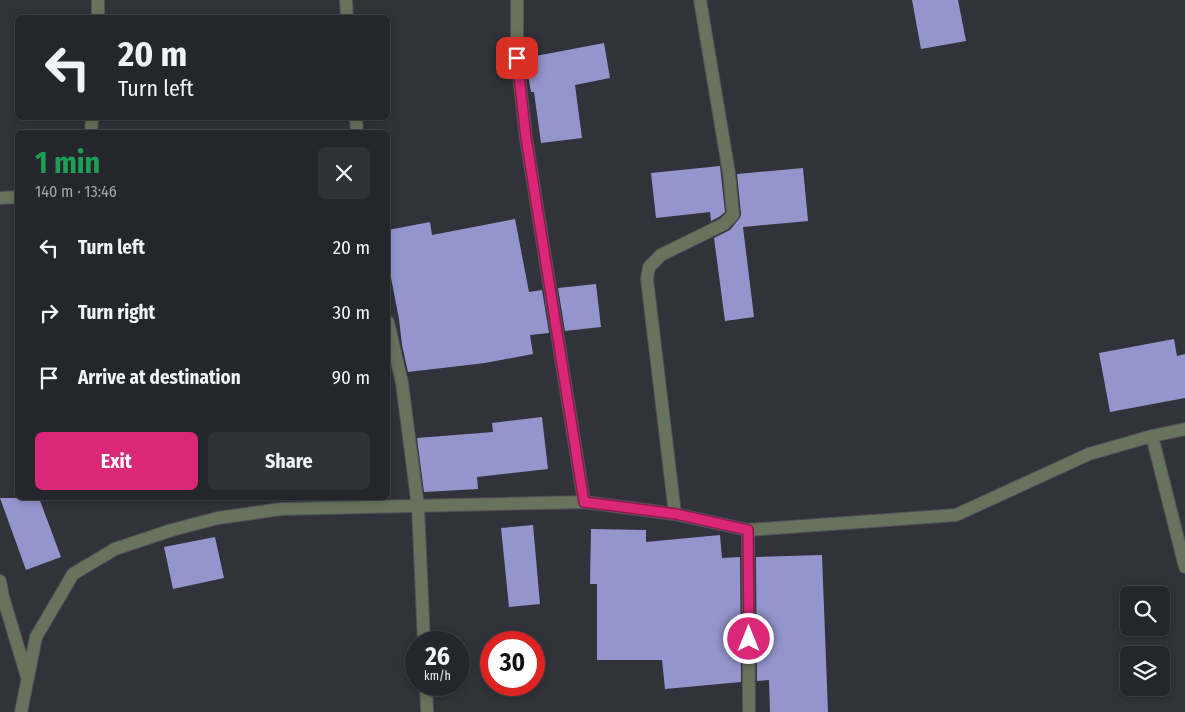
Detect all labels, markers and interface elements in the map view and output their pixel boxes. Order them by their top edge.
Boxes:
text: 20 m [118,33,187,75]
icon: left [35,35,100,100]
pin [496,37,538,79]
icon: arrive [503,44,531,72]
text: Turn left [118,75,194,102]
text: 1 min [35,145,100,181]
button: close [318,147,370,199]
text: 140 m · 13:46 [35,182,117,201]
icon: left [35,234,63,262]
text: Turn left [78,236,145,259]
text: 20 m [333,236,370,259]
icon: right [35,299,63,327]
text: Turn right [78,301,155,324]
text: 30 m [332,301,370,324]
icon: arrive [35,364,63,392]
text: Arrive at destination [78,366,241,389]
text: 90 m [332,366,370,389]
button: Exit [35,432,198,490]
button: Share [208,432,370,490]
map controls [1120,586,1170,696]
button: search [1120,586,1170,636]
position arrow [722,612,774,664]
speed limit sign: 30 [480,631,545,696]
text: 26 [425,642,450,672]
button: layers [1120,646,1170,696]
text: km/h [424,669,451,683]

